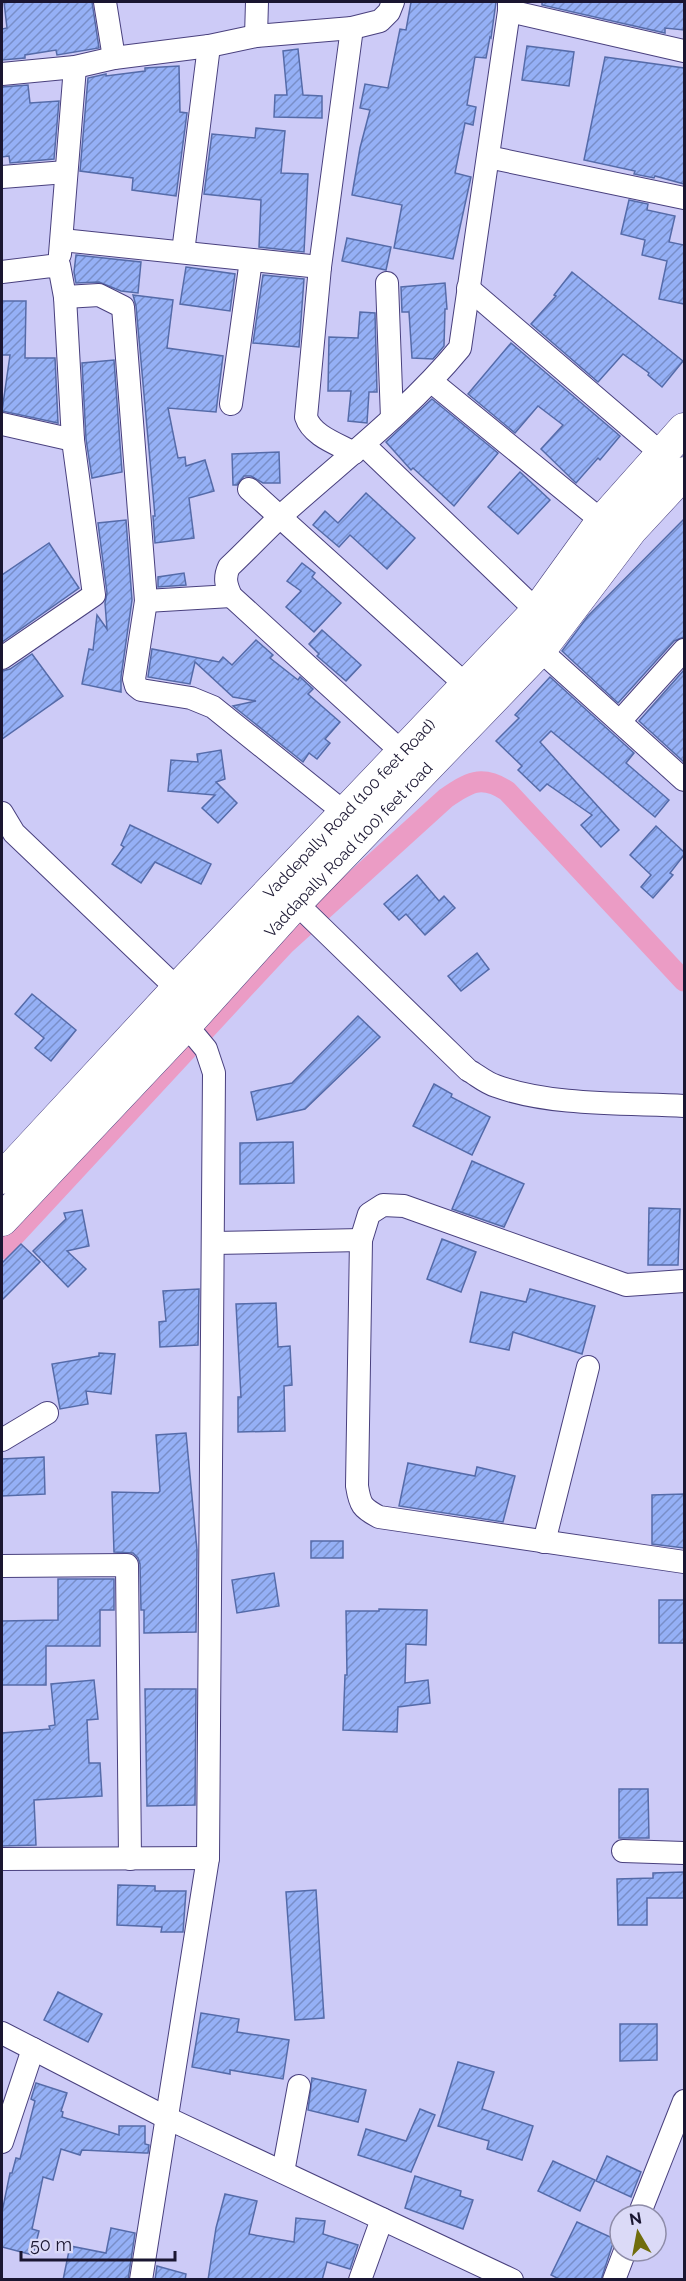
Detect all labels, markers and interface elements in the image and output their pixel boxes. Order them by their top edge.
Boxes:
street label: Vaddepally Road (100 feet Road) [259,715,439,902]
street label: Vaddapally Road (100) feet road [261,758,437,942]
north arrow [608,2203,668,2263]
text: N [628,2208,643,2229]
scale bar [21,2224,176,2262]
text: 50 m [30,2234,72,2255]

